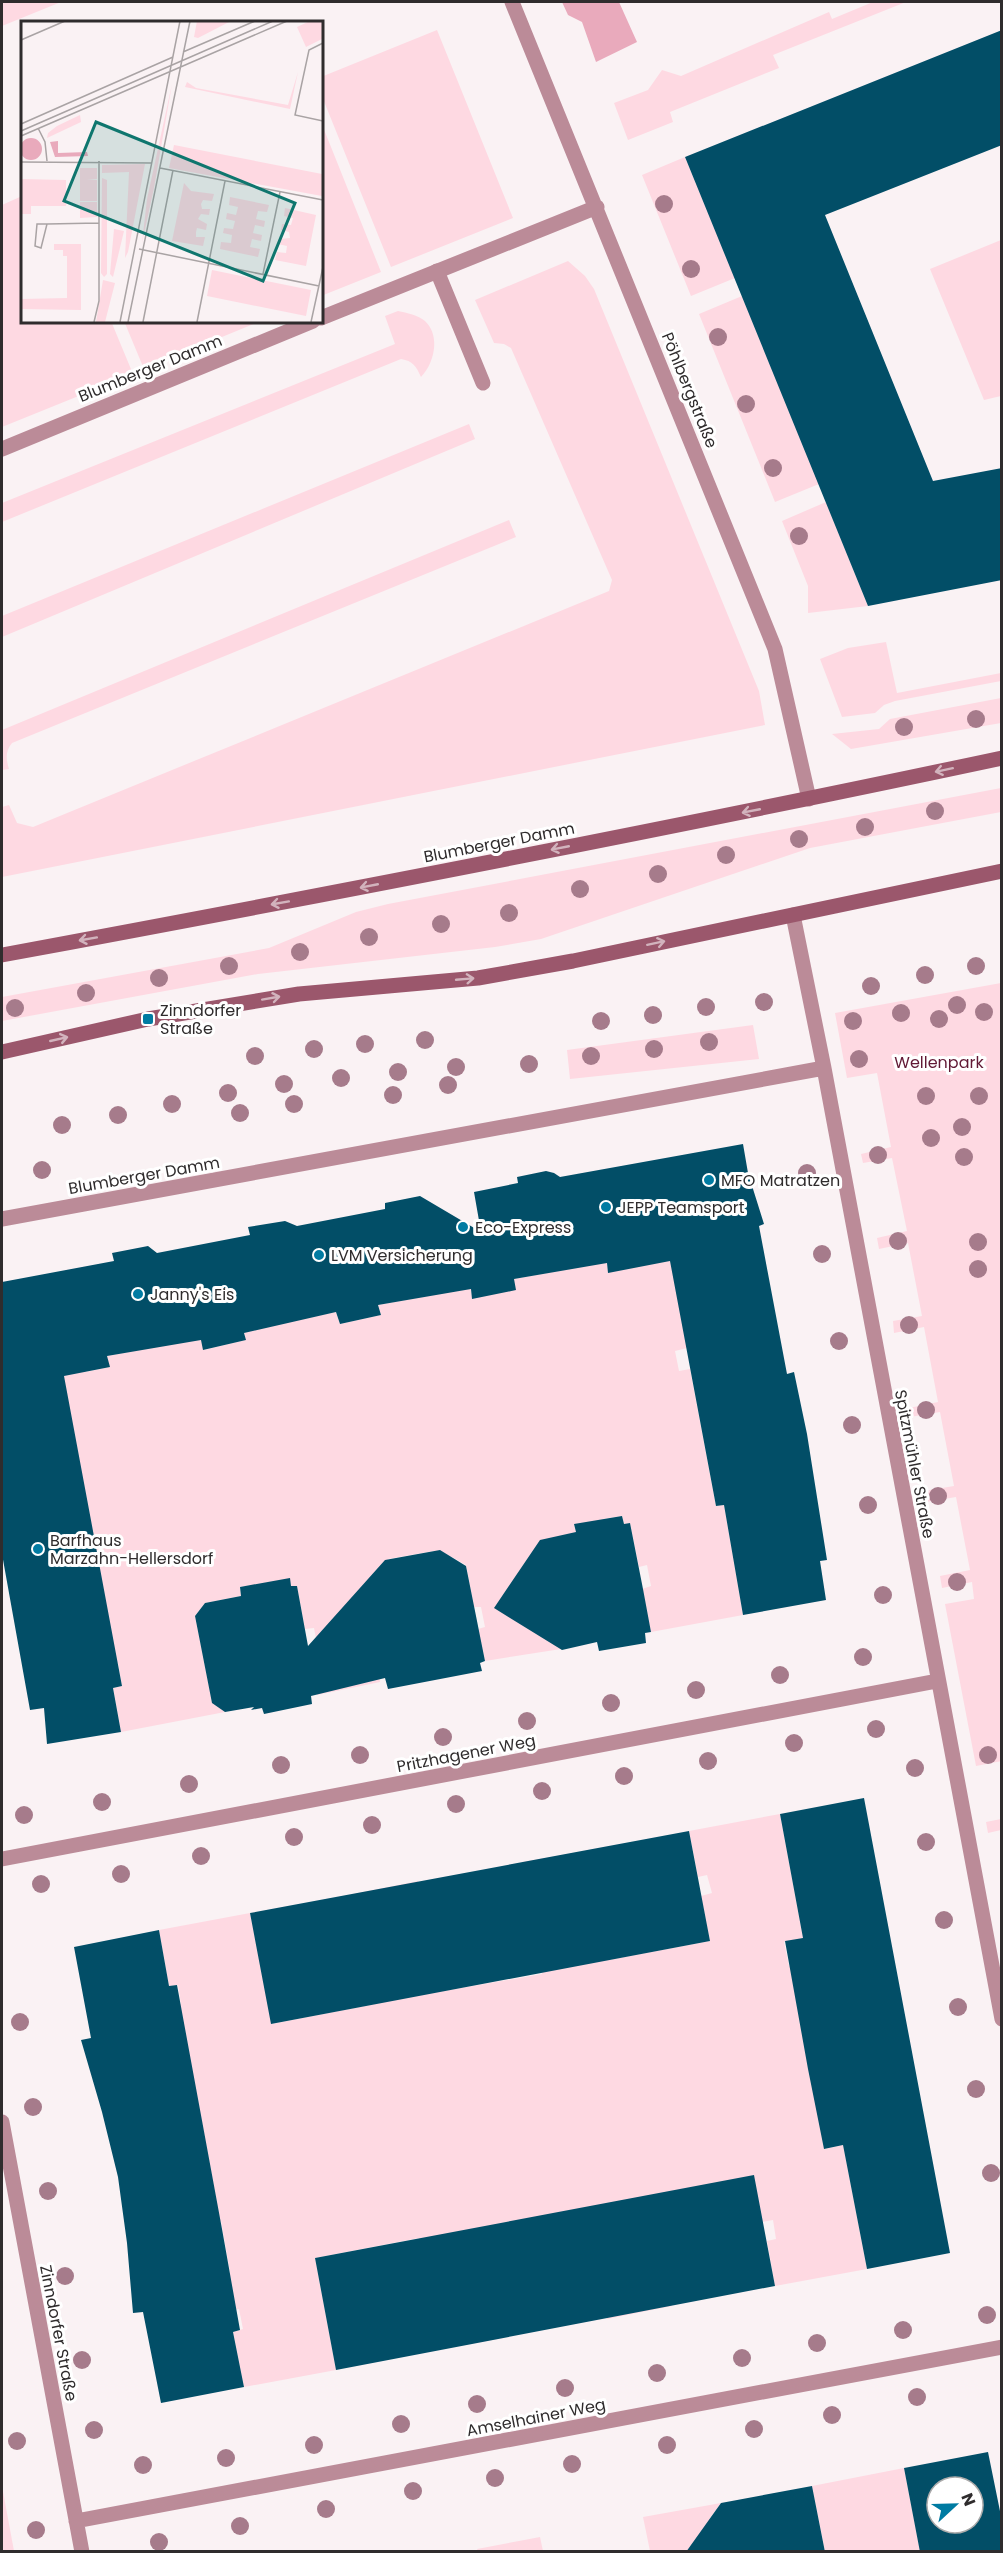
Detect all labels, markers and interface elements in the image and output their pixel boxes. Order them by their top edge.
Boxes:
inset map [21,21,322,322]
street label: Blumberger Damm [75,329,226,408]
street label: Pöhlbergstraße [656,329,723,452]
one-way arrow [935,765,954,777]
one-way arrow [742,805,761,817]
street label: Blumberger Damm [422,817,576,868]
one-way arrow [551,843,570,855]
one-way arrow [359,881,378,893]
one-way arrow [270,898,290,909]
one-way arrow [79,934,98,945]
one-way arrow [647,937,666,949]
one-way arrow [454,973,474,984]
one-way arrow [260,993,280,1004]
place label: Zinndorfer Straße [160,999,241,1040]
marker: Zinndorfer Straße [141,1012,155,1026]
one-way arrow [48,1033,68,1044]
park label: Wellenpark [894,1051,984,1074]
street label: Blumberger Damm [67,1151,222,1200]
place label: MFO Matratzen [721,1169,840,1192]
marker: MFO Matratzen [702,1173,716,1187]
place label: JEPP Teamsport [618,1196,745,1219]
marker: JEPP Teamsport [599,1200,613,1214]
place label: Eco-Express [475,1216,571,1239]
marker: Eco-Express [456,1220,470,1234]
place label: LVM Versicherung [331,1244,473,1267]
marker: LVM Versicherung [312,1248,326,1262]
place label: Janny's Eis [150,1283,234,1306]
marker: Janny's Eis [131,1287,145,1301]
street label: Spitzmühler Straße [889,1388,940,1541]
place label: Barfhaus Marzahn-Hellersdorf [50,1529,213,1570]
marker: Barfhaus Marzahn-Hellersdorf [31,1542,45,1556]
street label: Pritzhagener Weg [395,1729,537,1778]
street label: Zinndorfer Straße [34,2263,83,2403]
street label: Amselhainer Weg [465,2393,608,2442]
north arrow [925,2475,985,2535]
text: N [956,2490,981,2509]

